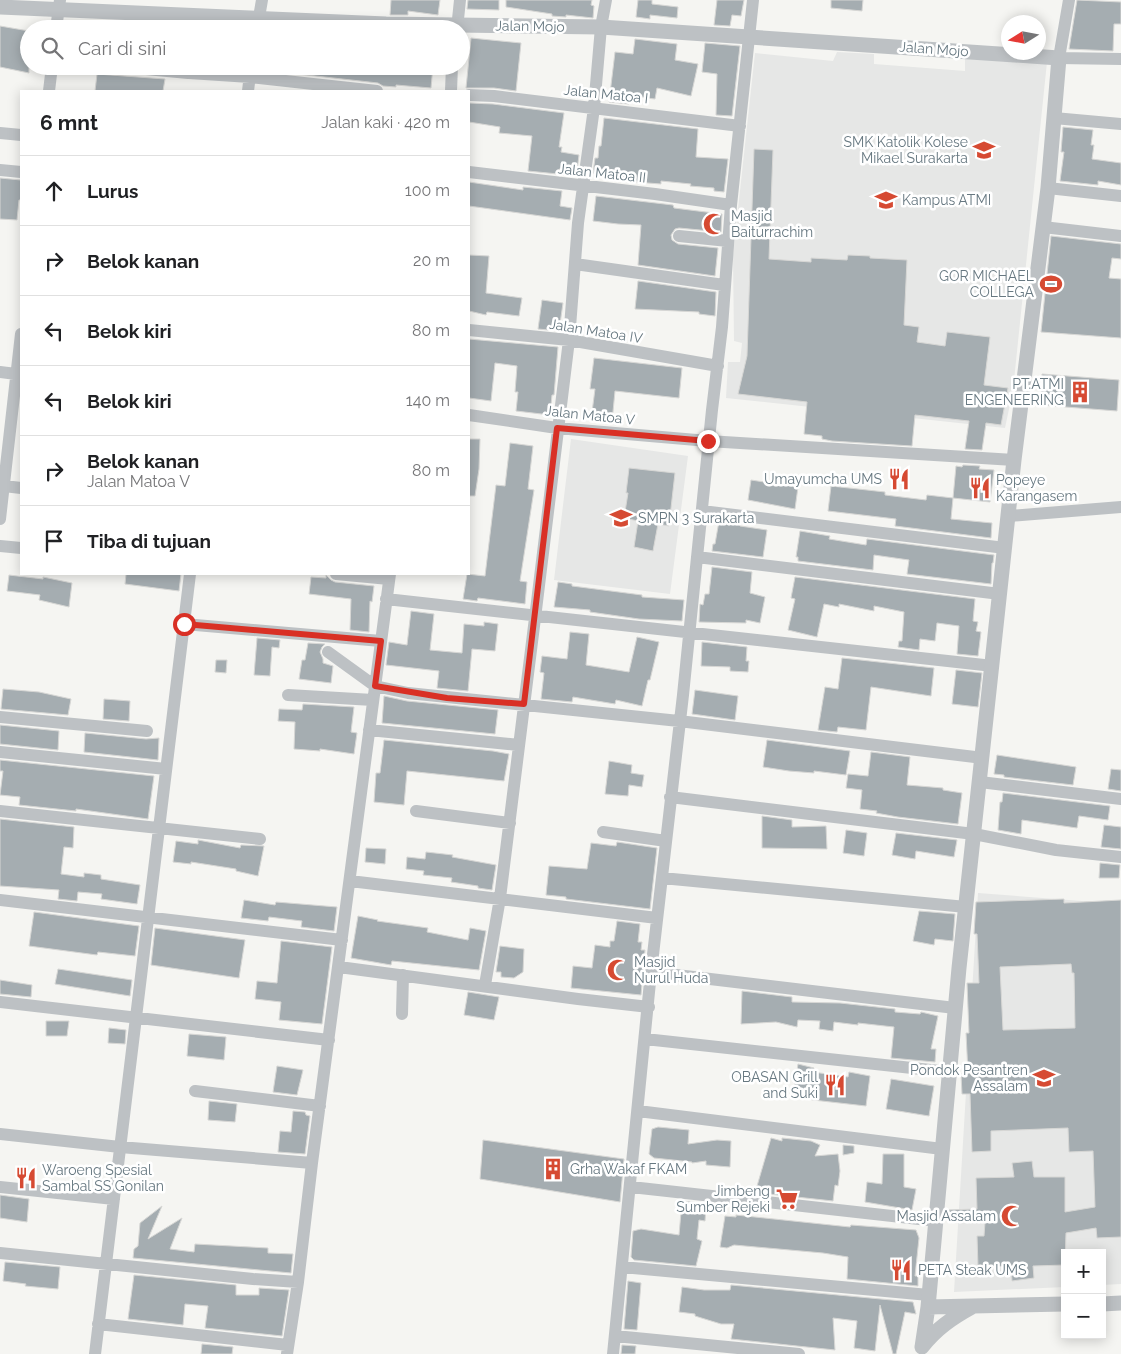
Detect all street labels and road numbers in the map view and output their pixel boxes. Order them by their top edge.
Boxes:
street label: Jalan Mojo [495,17,565,35]
street label: Jalan Mojo [899,39,969,59]
street label: Jalan Matoa I [563,82,649,106]
street label: Jalan Matoa II [557,160,647,186]
street label: Jalan Matoa IV [548,316,644,346]
street label: Jalan Matoa V [544,402,636,428]

